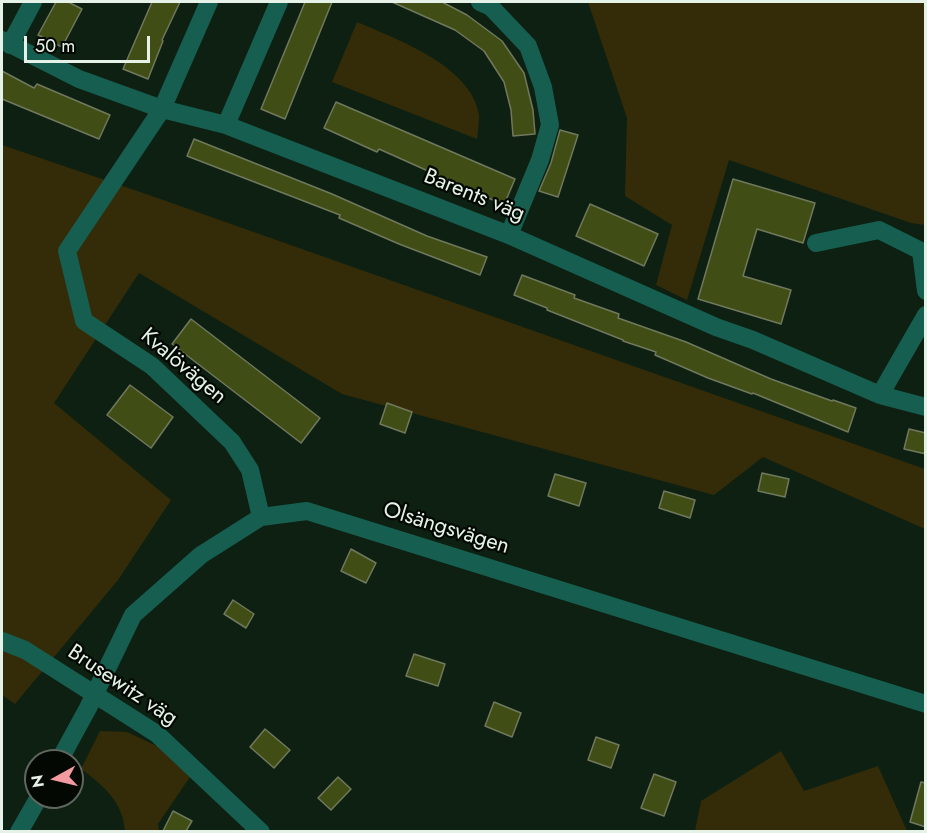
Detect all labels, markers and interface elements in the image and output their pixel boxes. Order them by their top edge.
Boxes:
scale bar [27,24,153,62]
text: 50 m [35,33,75,59]
street label: Barents väg [420,164,528,228]
street label: Kvalövägen [135,323,231,411]
street label: Olsängsvägen [380,497,512,561]
street label: Brusewitz väg [62,640,182,732]
north arrow [24,749,84,809]
text: N [25,773,50,789]

